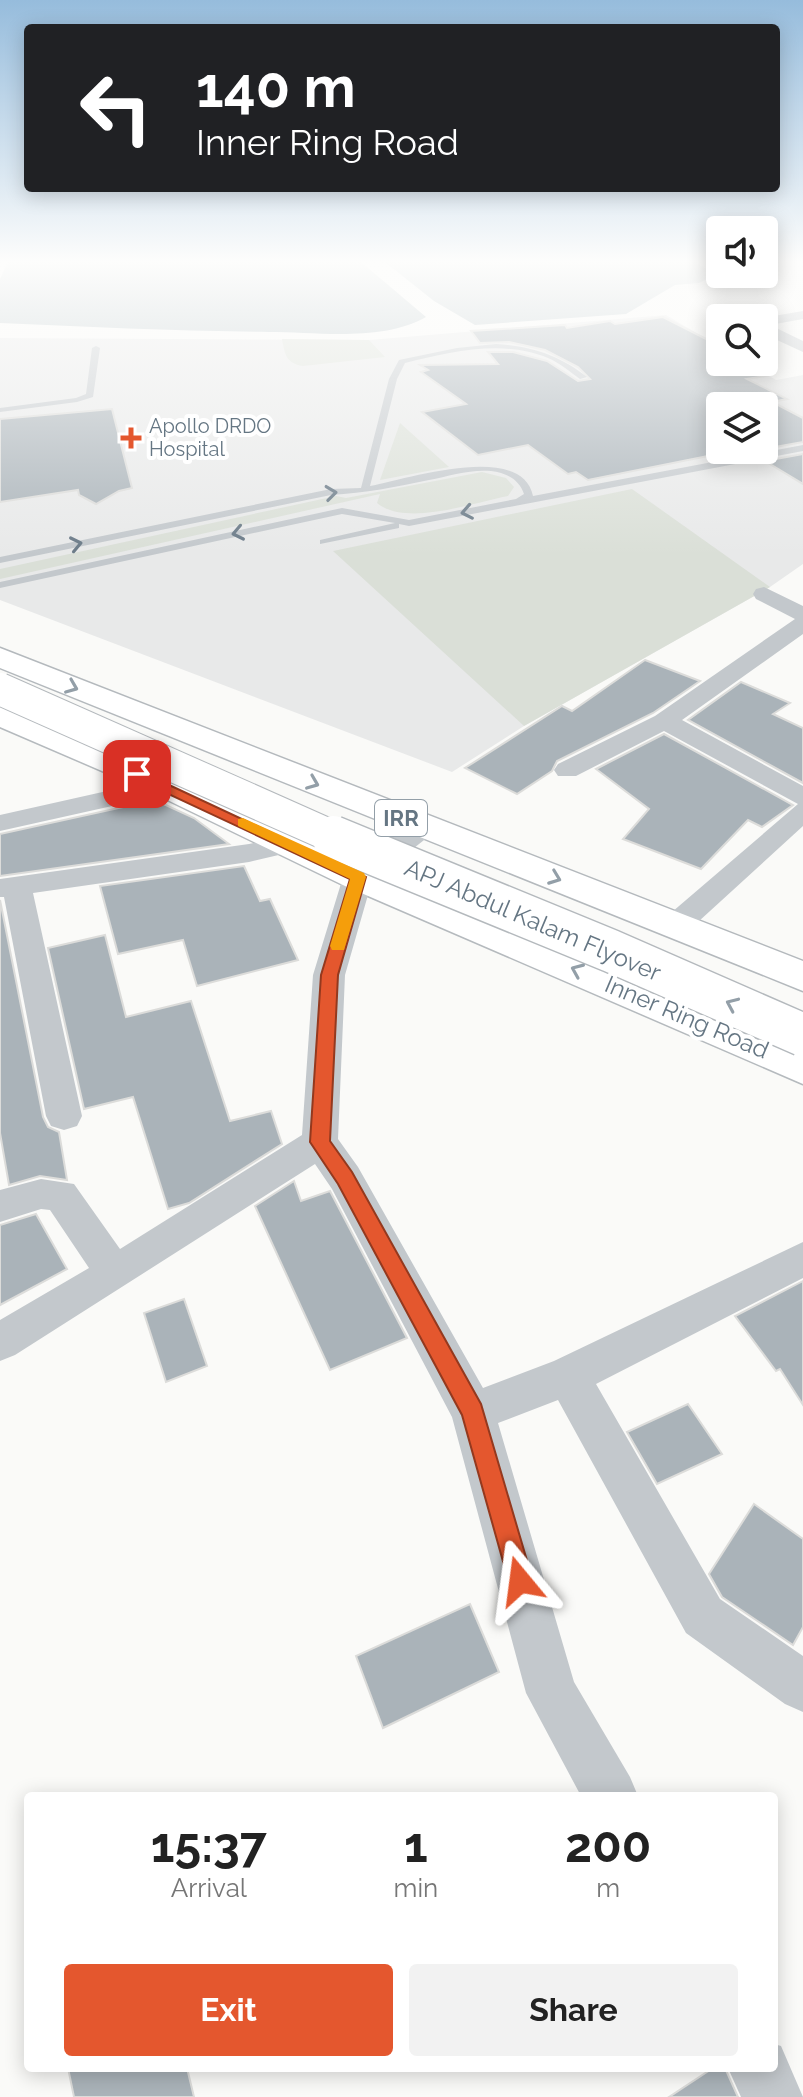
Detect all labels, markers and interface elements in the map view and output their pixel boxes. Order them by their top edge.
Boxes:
text: 140 m [196,54,356,120]
icon: left [64,56,168,160]
text: Inner Ring Road [196,121,459,163]
map controls [706,216,778,464]
button: sound [706,216,778,288]
button: search [706,304,778,376]
button: layers [706,392,778,464]
place label: Apollo DRDO Hospital [149,414,271,461]
marker: Apollo DRDO Hospital [120,427,142,449]
one-way arrow [324,485,338,502]
one-way arrow [460,502,474,519]
one-way arrow [232,524,246,541]
one-way arrow [69,536,83,553]
one-way arrow [64,677,78,693]
pin [103,740,171,808]
icon: arrive [115,752,159,796]
one-way arrow [305,774,319,790]
road number: IRR [375,800,427,836]
street label: APJ Abdul Kalam Flyover [400,853,666,987]
one-way arrow [548,868,562,885]
one-way arrow [571,964,585,980]
street label: Inner Ring Road [601,969,773,1065]
one-way arrow [725,998,740,1014]
position arrow [478,1539,562,1623]
text: 15:37 [151,1817,267,1873]
text: 1 [404,1817,428,1873]
text: 200 [565,1817,651,1873]
text: Arrival [171,1873,247,1903]
text: min [394,1873,438,1903]
text: m [596,1873,620,1903]
button: Exit [64,1964,393,2056]
button: Share [409,1964,738,2056]

